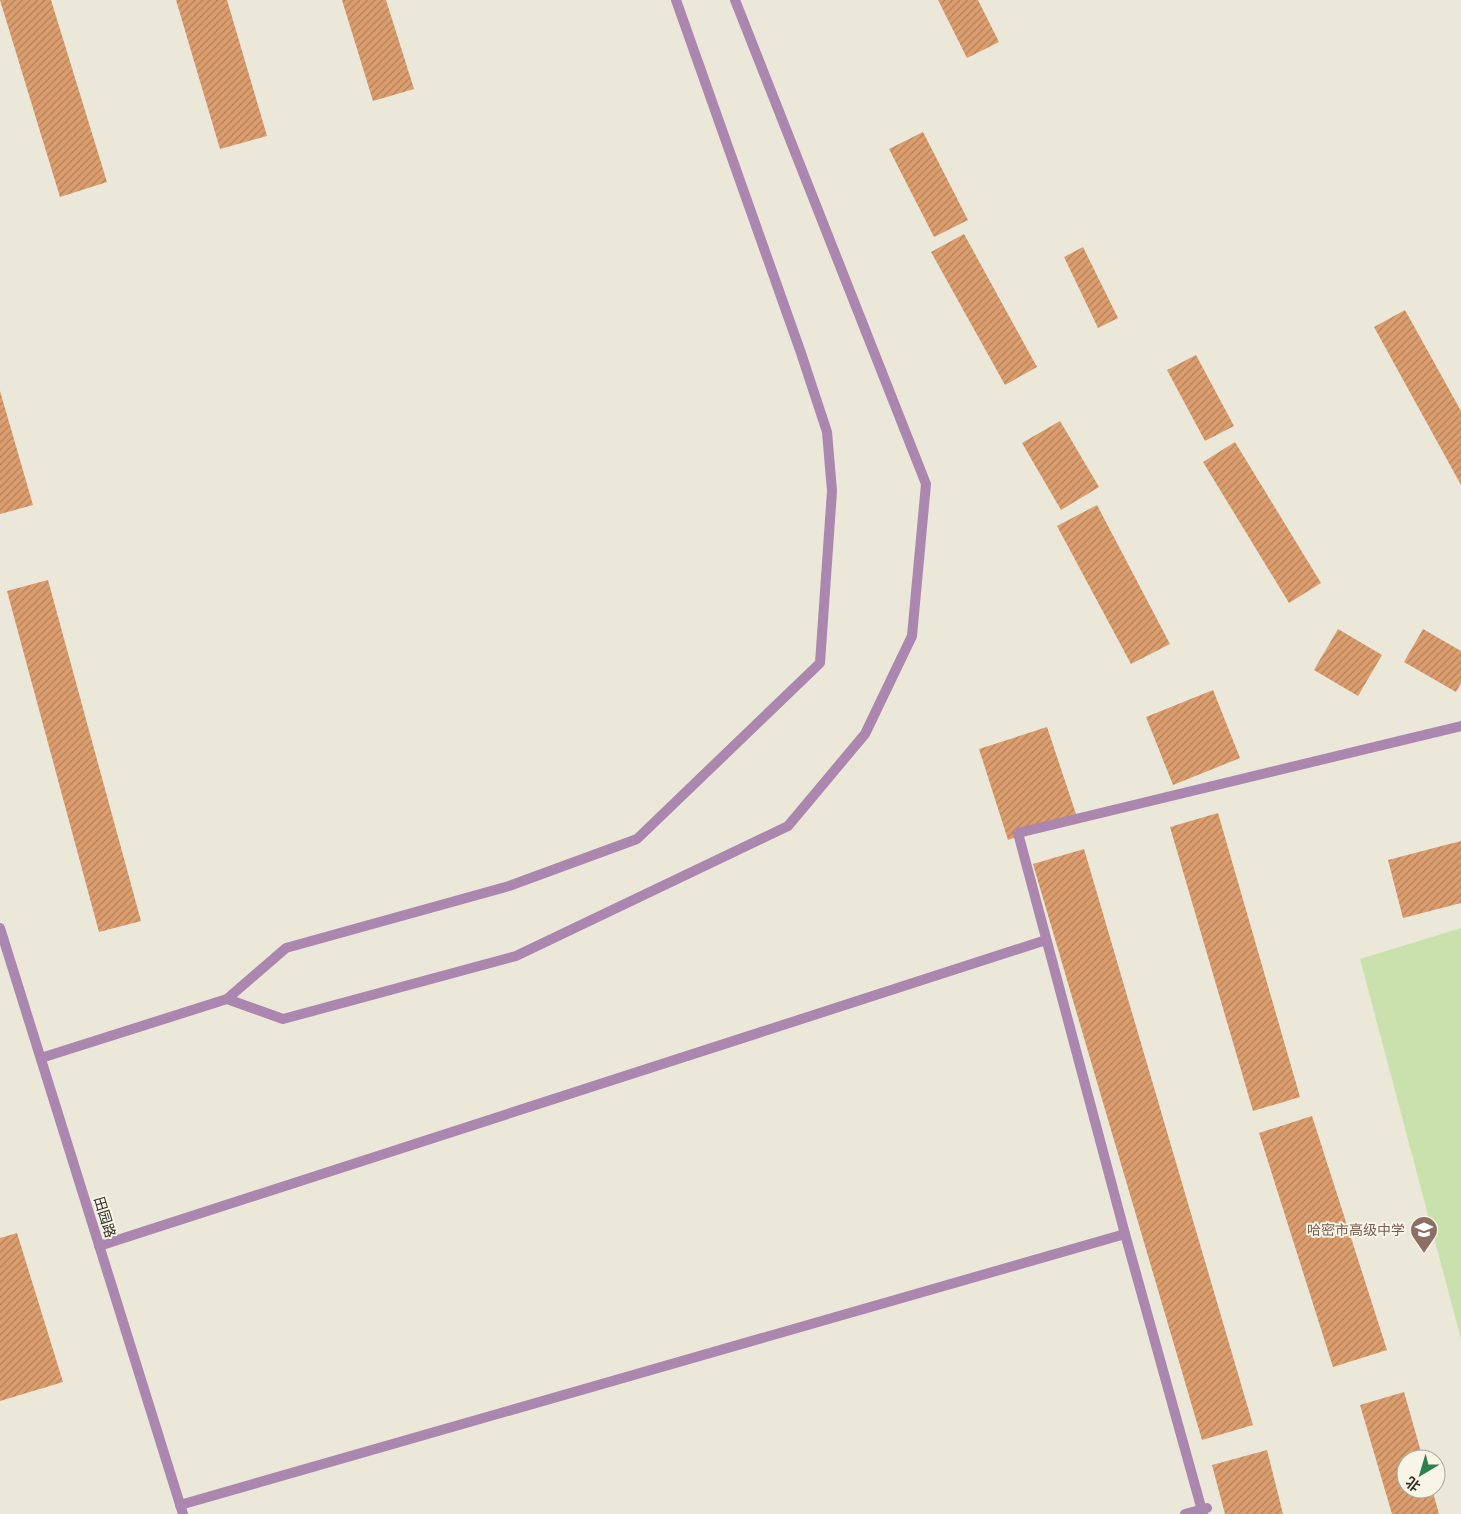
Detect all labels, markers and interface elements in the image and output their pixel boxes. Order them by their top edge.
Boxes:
street label: 田园路 [91,1195,119,1239]
school or university icon: 哈密市高级中学 [1409,1215,1439,1254]
place label: 哈密市高级中学 [1307,1222,1405,1238]
north arrow [1396,1449,1446,1499]
text: 北 [1403,1474,1423,1495]

